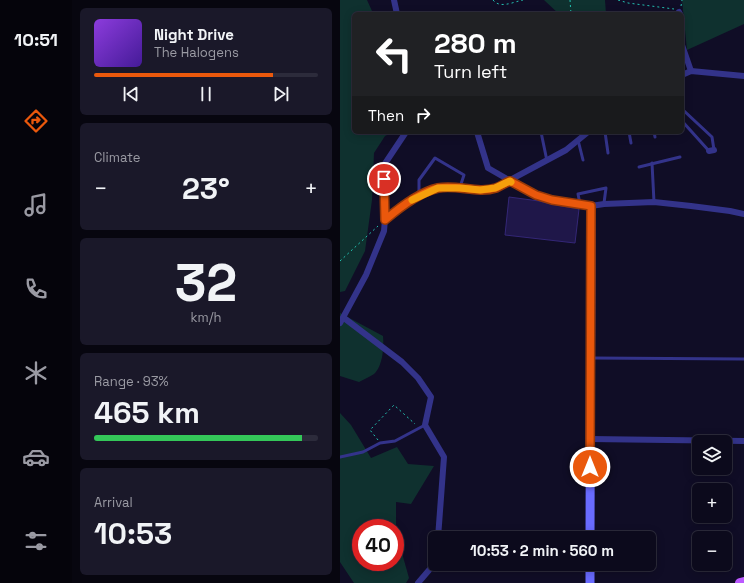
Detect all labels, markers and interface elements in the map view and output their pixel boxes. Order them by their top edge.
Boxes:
text: Night Drive [154,25,234,44]
text: 280 m [434,25,517,61]
text: 10:51 [14,28,58,51]
icon: left [368,28,420,80]
text: The Halogens [154,44,239,61]
text: Turn left [434,60,507,83]
icon: previous [120,83,142,105]
icon: pause [195,83,217,105]
icon: next [270,83,292,105]
icon: right [412,104,434,126]
text: Then [368,106,404,125]
icon: directions [22,107,50,135]
text: Climate [94,149,140,166]
pin [367,162,401,196]
icon: arrive [373,168,395,190]
text: 23° [182,169,230,208]
text: − [94,174,108,202]
text: + [304,174,318,202]
icon: music [22,191,50,219]
text: 32 [175,250,237,316]
icon: phone [22,275,50,303]
text: km/h [191,309,221,326]
icon: climate [22,359,50,387]
text: Range · 93% [94,373,169,390]
text: 465 km [94,393,200,432]
map controls [692,435,732,571]
button: layers [692,435,732,475]
icon: car [22,443,50,471]
position arrow [569,446,611,488]
button: + [692,483,732,523]
text: Arrival [94,494,133,511]
text: 10:53 [94,514,172,553]
speed limit sign: 40 [352,519,404,571]
icon: filters [22,527,50,555]
button: − [692,531,732,571]
text: 10:53 · 2 min · 560 m [470,541,614,560]

